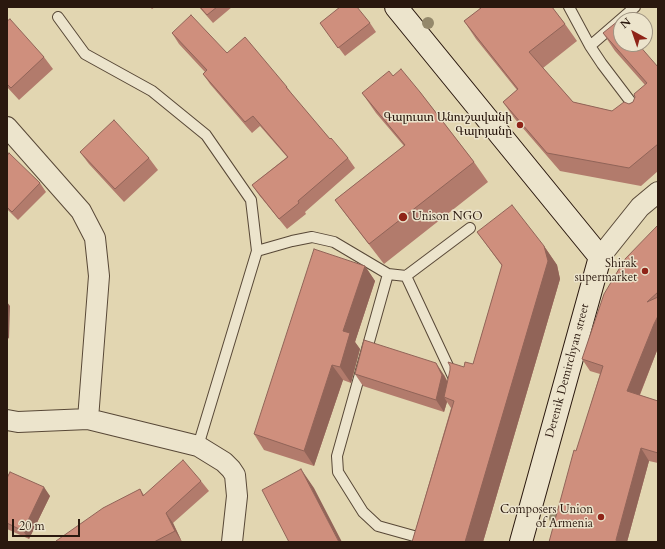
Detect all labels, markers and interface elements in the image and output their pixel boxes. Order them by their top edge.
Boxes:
north arrow [613,12,653,52]
text: N [617,14,634,32]
place label: Գալուստ Անուշավանի Գալոյանը [384,111,512,139]
marker: Գալուստ Անուշավանի Գալոյանը [515,120,525,130]
place label: Unison NGO [412,210,483,224]
marker: Unison NGO [397,211,409,223]
place label: Shirak supermarket [575,257,637,285]
marker: Shirak supermarket [640,266,650,276]
street label: Derenik Demirchyan street [543,302,593,440]
place label: Composers Union of Armenia [500,503,593,531]
scale bar [14,511,82,537]
marker: Composers Union of Armenia [596,512,606,522]
text: 20 m [19,518,45,534]

